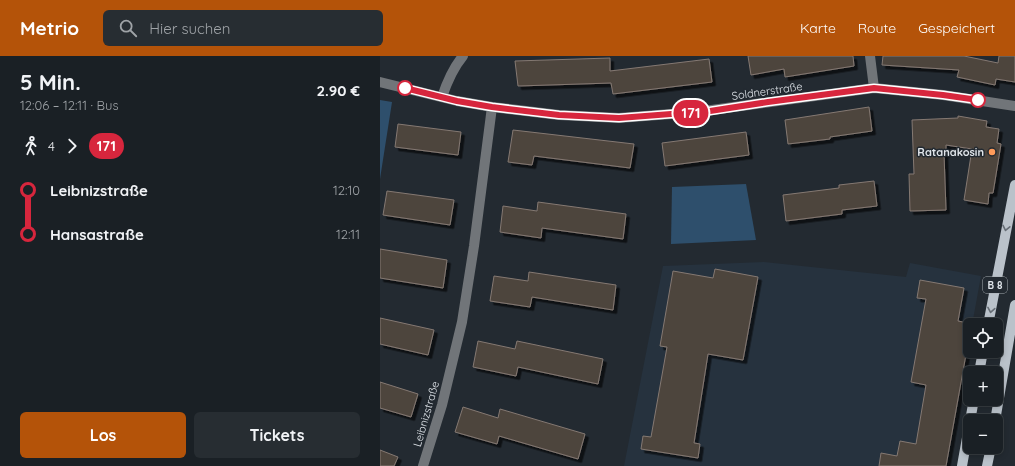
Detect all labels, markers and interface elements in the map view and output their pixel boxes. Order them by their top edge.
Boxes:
search box [103,10,383,46]
text: Metrio [20,16,79,40]
icon: search [117,17,139,39]
text: Hier suchen [149,19,231,38]
text: Karte [800,19,836,37]
text: Route [858,19,896,37]
text: Gespeichert [918,19,995,37]
text: 5 Min. [20,68,81,96]
street label: Soldnerstraße [731,79,803,103]
unlabelled marker [397,80,413,96]
text: 2.90 € [316,81,360,100]
unlabelled marker [970,92,986,108]
text: 12:06 – 12:11 · Bus [20,97,119,113]
line badge: 171 [668,100,714,126]
text: 171 [681,104,701,122]
icon: walk [20,135,42,157]
icon: forward [61,135,83,157]
text: 171 [97,137,116,155]
text: 4 [48,138,55,154]
place label: Ratanakosin [917,145,984,159]
marker: Ratanakosin [987,147,997,157]
text: Leibnizstraße [50,181,148,200]
text: 12:10 [333,182,360,198]
text: Hansastraße [50,225,144,244]
one-way arrow [1003,225,1011,232]
text: 12:11 [336,226,360,242]
road number: B 8 [983,277,1007,293]
one-way arrow [987,307,995,313]
map controls [963,318,1003,454]
button: locate [963,318,1003,358]
button: + [963,366,1003,406]
street label: Leibnizstraße [410,380,442,448]
button: Los [20,412,186,458]
button: Tickets [194,412,360,458]
button: − [963,414,1003,454]

